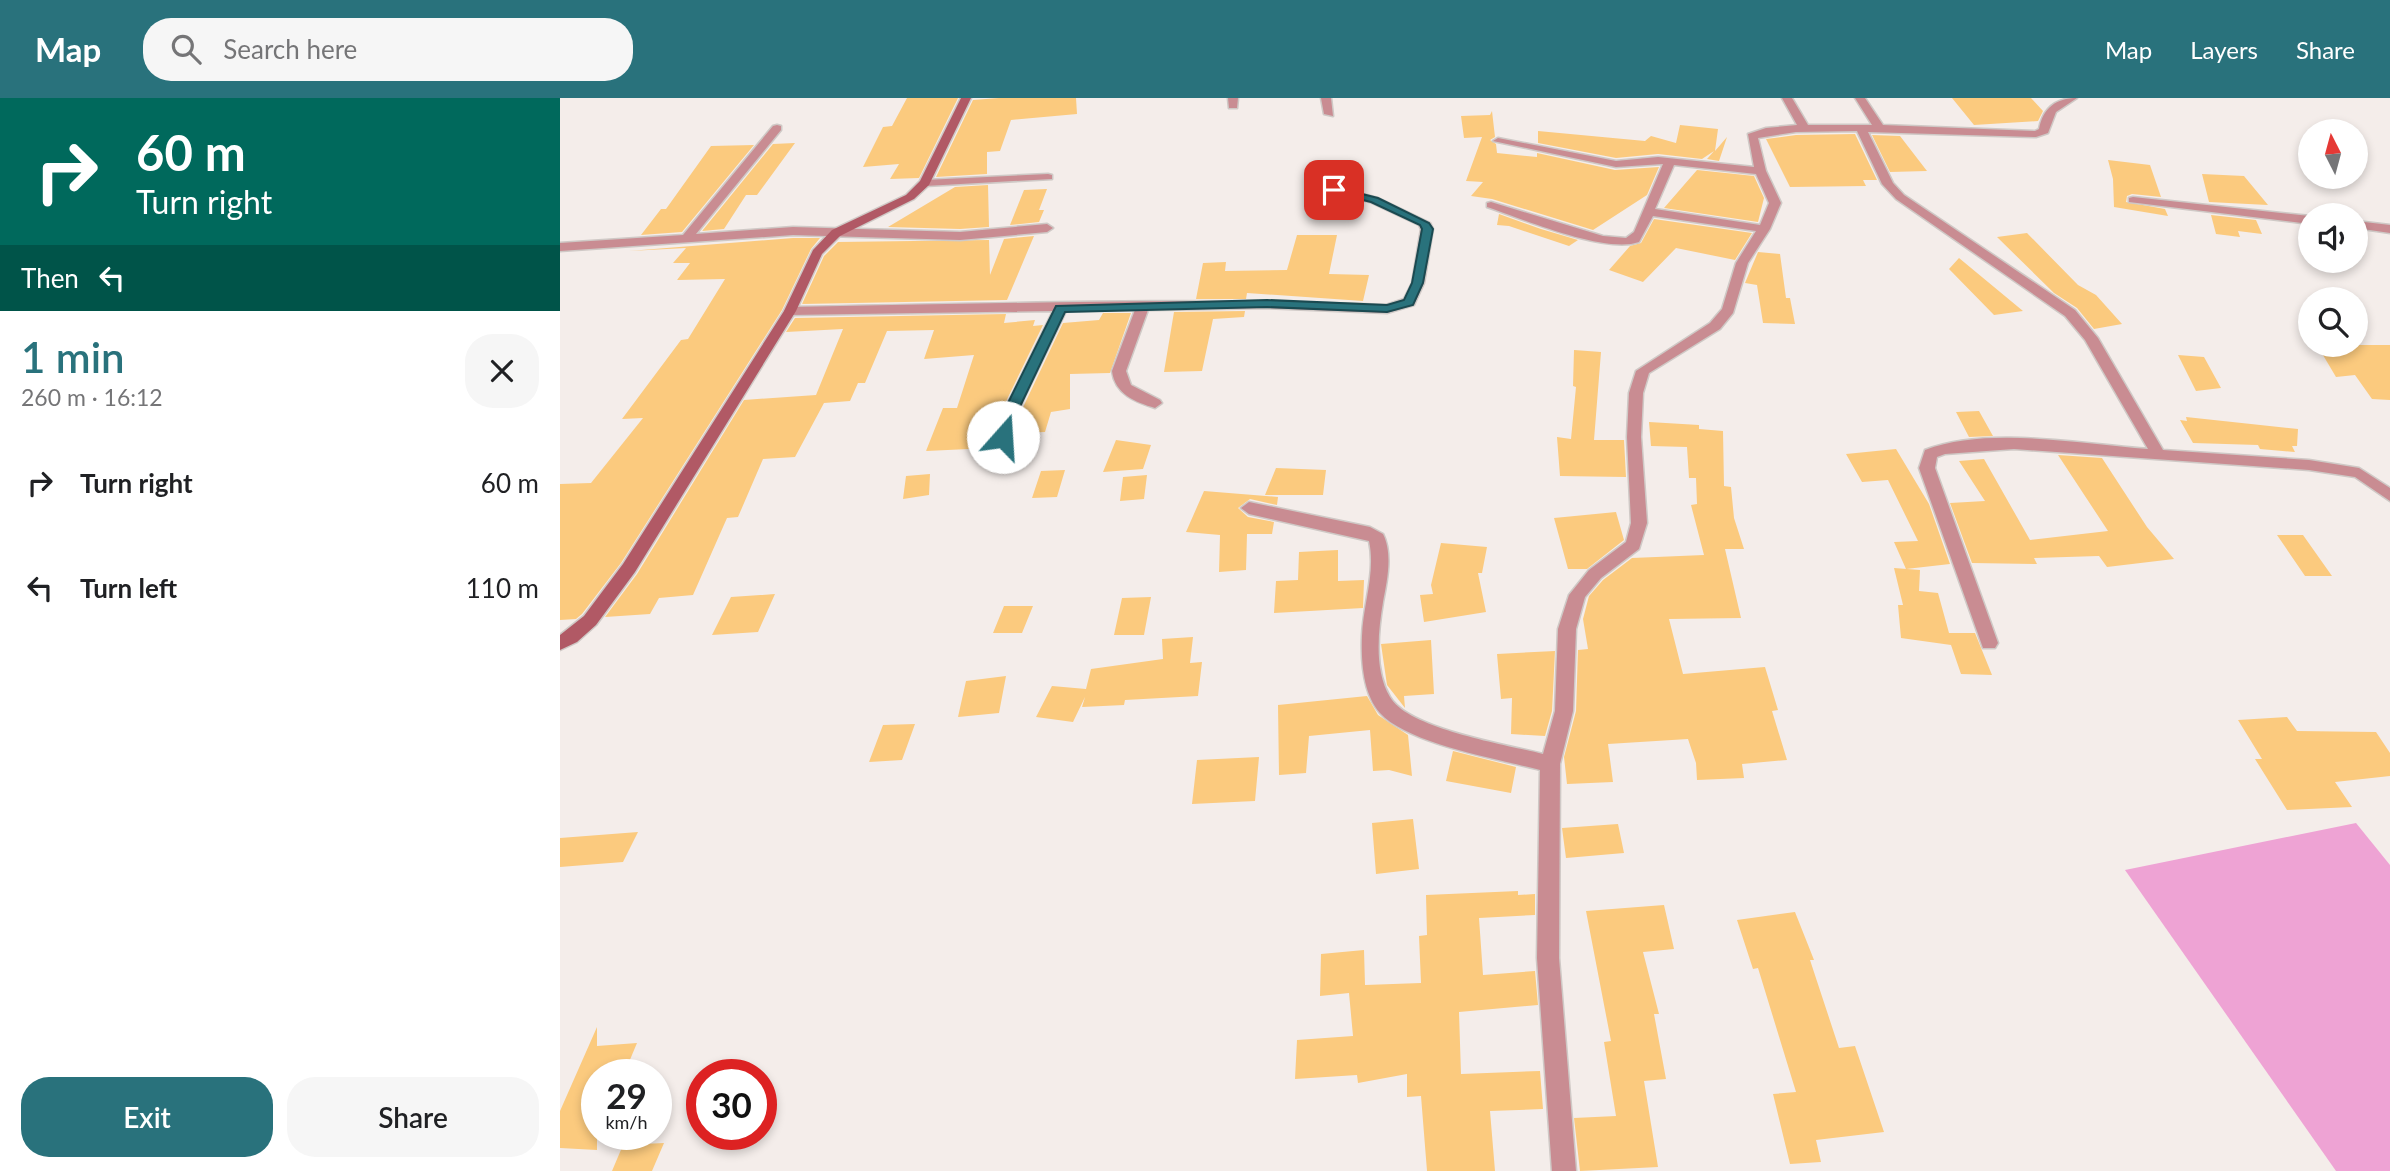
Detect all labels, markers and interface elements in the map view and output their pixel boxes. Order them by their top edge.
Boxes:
search box [143,18,633,81]
text: Map [35,29,101,69]
icon: search [167,30,205,68]
text: Search here [223,33,357,65]
text: Map [2105,35,2152,64]
text: Layers [2190,35,2258,64]
text: Share [2296,35,2355,64]
north arrow [2298,119,2368,189]
map controls [2298,119,2368,357]
text: 60 m [136,123,246,181]
icon: right [21,126,112,217]
pin [1304,160,1364,220]
icon: arrive [1315,171,1353,209]
text: Turn right [136,182,272,221]
button: sound [2298,203,2368,273]
icon: left [93,259,131,297]
text: Then [21,262,79,294]
button: search [2298,287,2368,357]
text: 1 min [21,332,125,382]
button: close [465,334,539,408]
text: 260 m · 16:12 [21,383,163,411]
position arrow [966,400,1040,474]
icon: right [21,464,59,502]
text: Turn right [80,467,193,499]
text: 60 m [481,467,539,499]
icon: left [21,569,59,607]
text: Turn left [80,572,177,604]
text: 110 m [466,572,539,604]
speed limit sign: 30 [686,1059,777,1150]
text: 29 [606,1074,647,1116]
button: Exit [21,1077,273,1157]
button: Share [287,1077,539,1157]
text: km/h [605,1111,648,1133]

